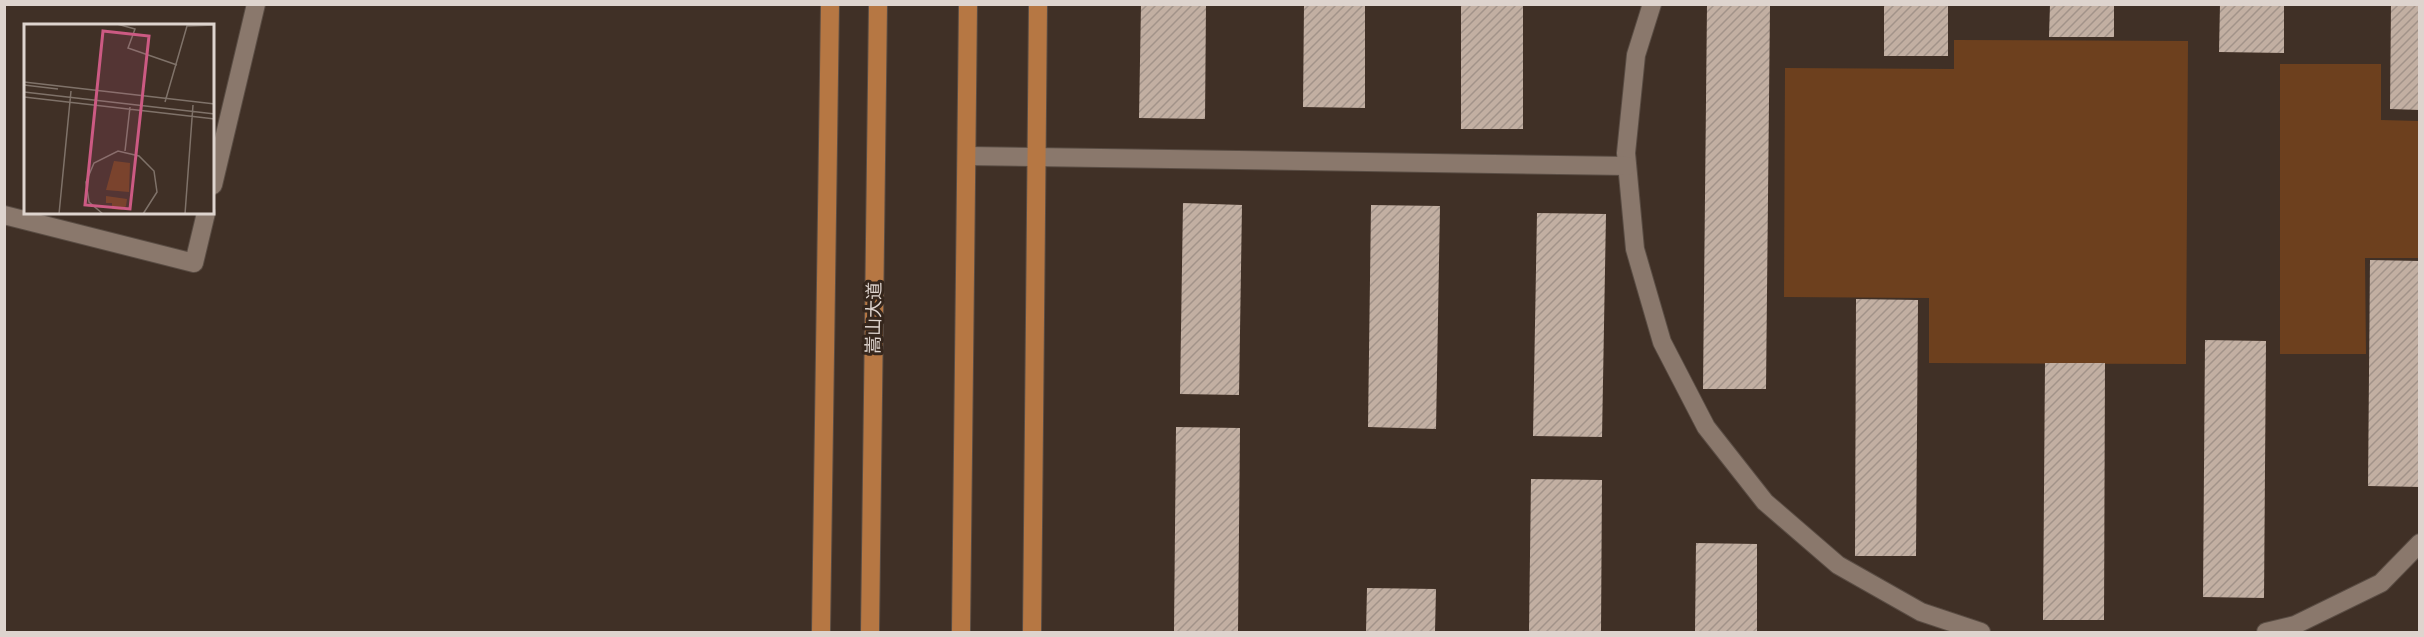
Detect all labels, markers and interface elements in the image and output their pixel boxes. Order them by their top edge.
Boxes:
inset map [24,24,214,214]
street label: 嵩山大道 [862,282,886,354]

